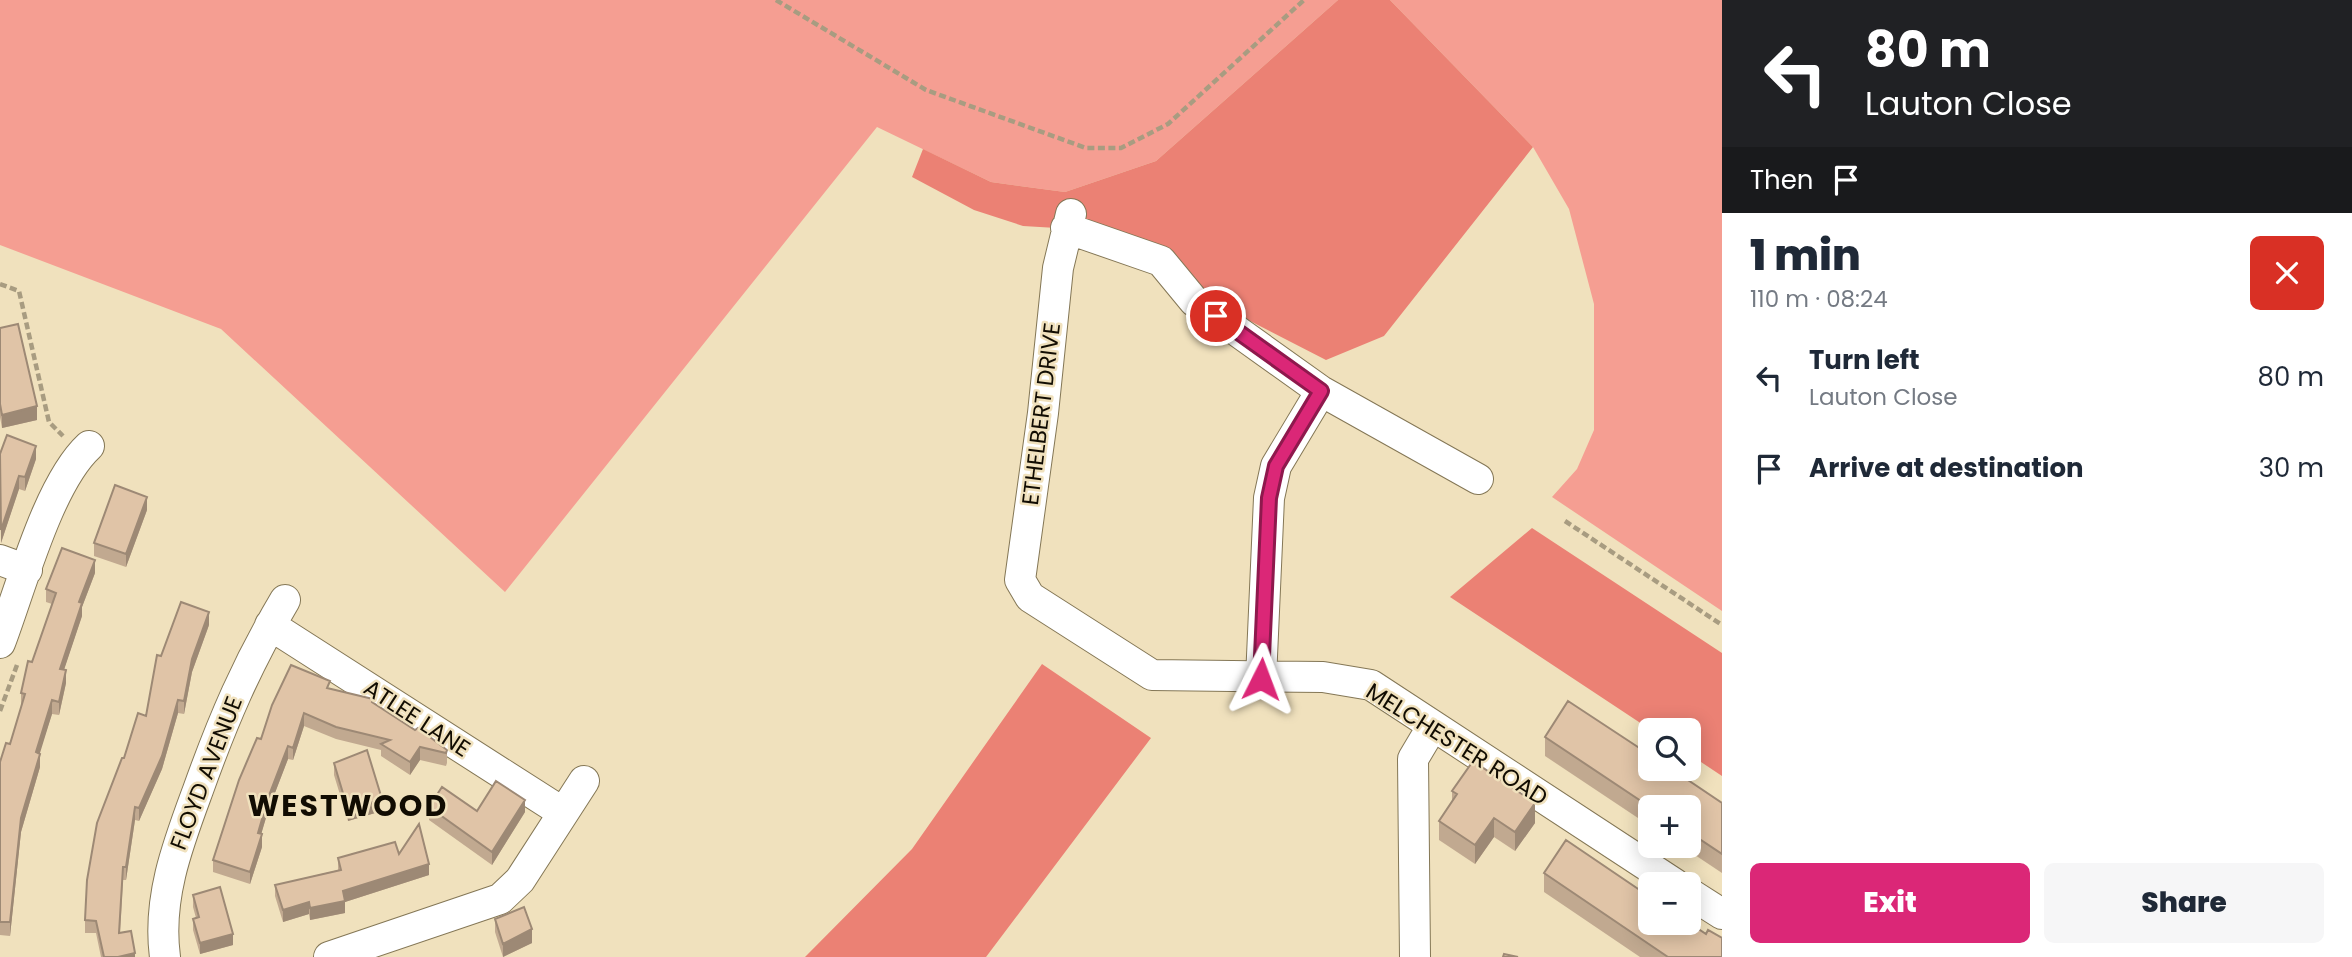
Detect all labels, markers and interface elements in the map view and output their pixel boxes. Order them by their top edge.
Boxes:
text: 80 m [1865,16,1991,84]
icon: left [1750,28,1841,119]
text: Lauton Close [1865,81,2072,126]
icon: arrive [1827,161,1865,199]
text: Then [1750,162,1813,198]
text: 1 min [1750,226,1861,285]
button: close [2250,236,2324,310]
text: 110 m · 08:24 [1750,283,1888,315]
pin [1186,286,1246,346]
icon: arrive [1197,297,1235,335]
street label: ETHELBERT DRIVE [1014,321,1068,507]
text: Turn left [1809,342,1920,378]
icon: left [1750,359,1788,397]
text: 80 m [2258,359,2324,395]
text: Lauton Close [1809,381,1958,413]
icon: arrive [1750,450,1788,488]
text: Arrive at destination [1809,450,2084,486]
text: 30 m [2259,450,2324,486]
position arrow [1224,642,1298,716]
street label: ATLEE LANE [358,672,476,764]
street label: MELCHESTER ROAD [1360,675,1554,813]
street label: FLOYD AVENUE [162,692,250,854]
map controls [1638,718,1701,935]
button: search [1638,718,1701,781]
district label: WESTWOOD [248,784,448,827]
button: + [1638,795,1701,858]
button: Exit [1750,863,2030,943]
button: Share [2044,863,2324,943]
button: − [1638,872,1701,935]

